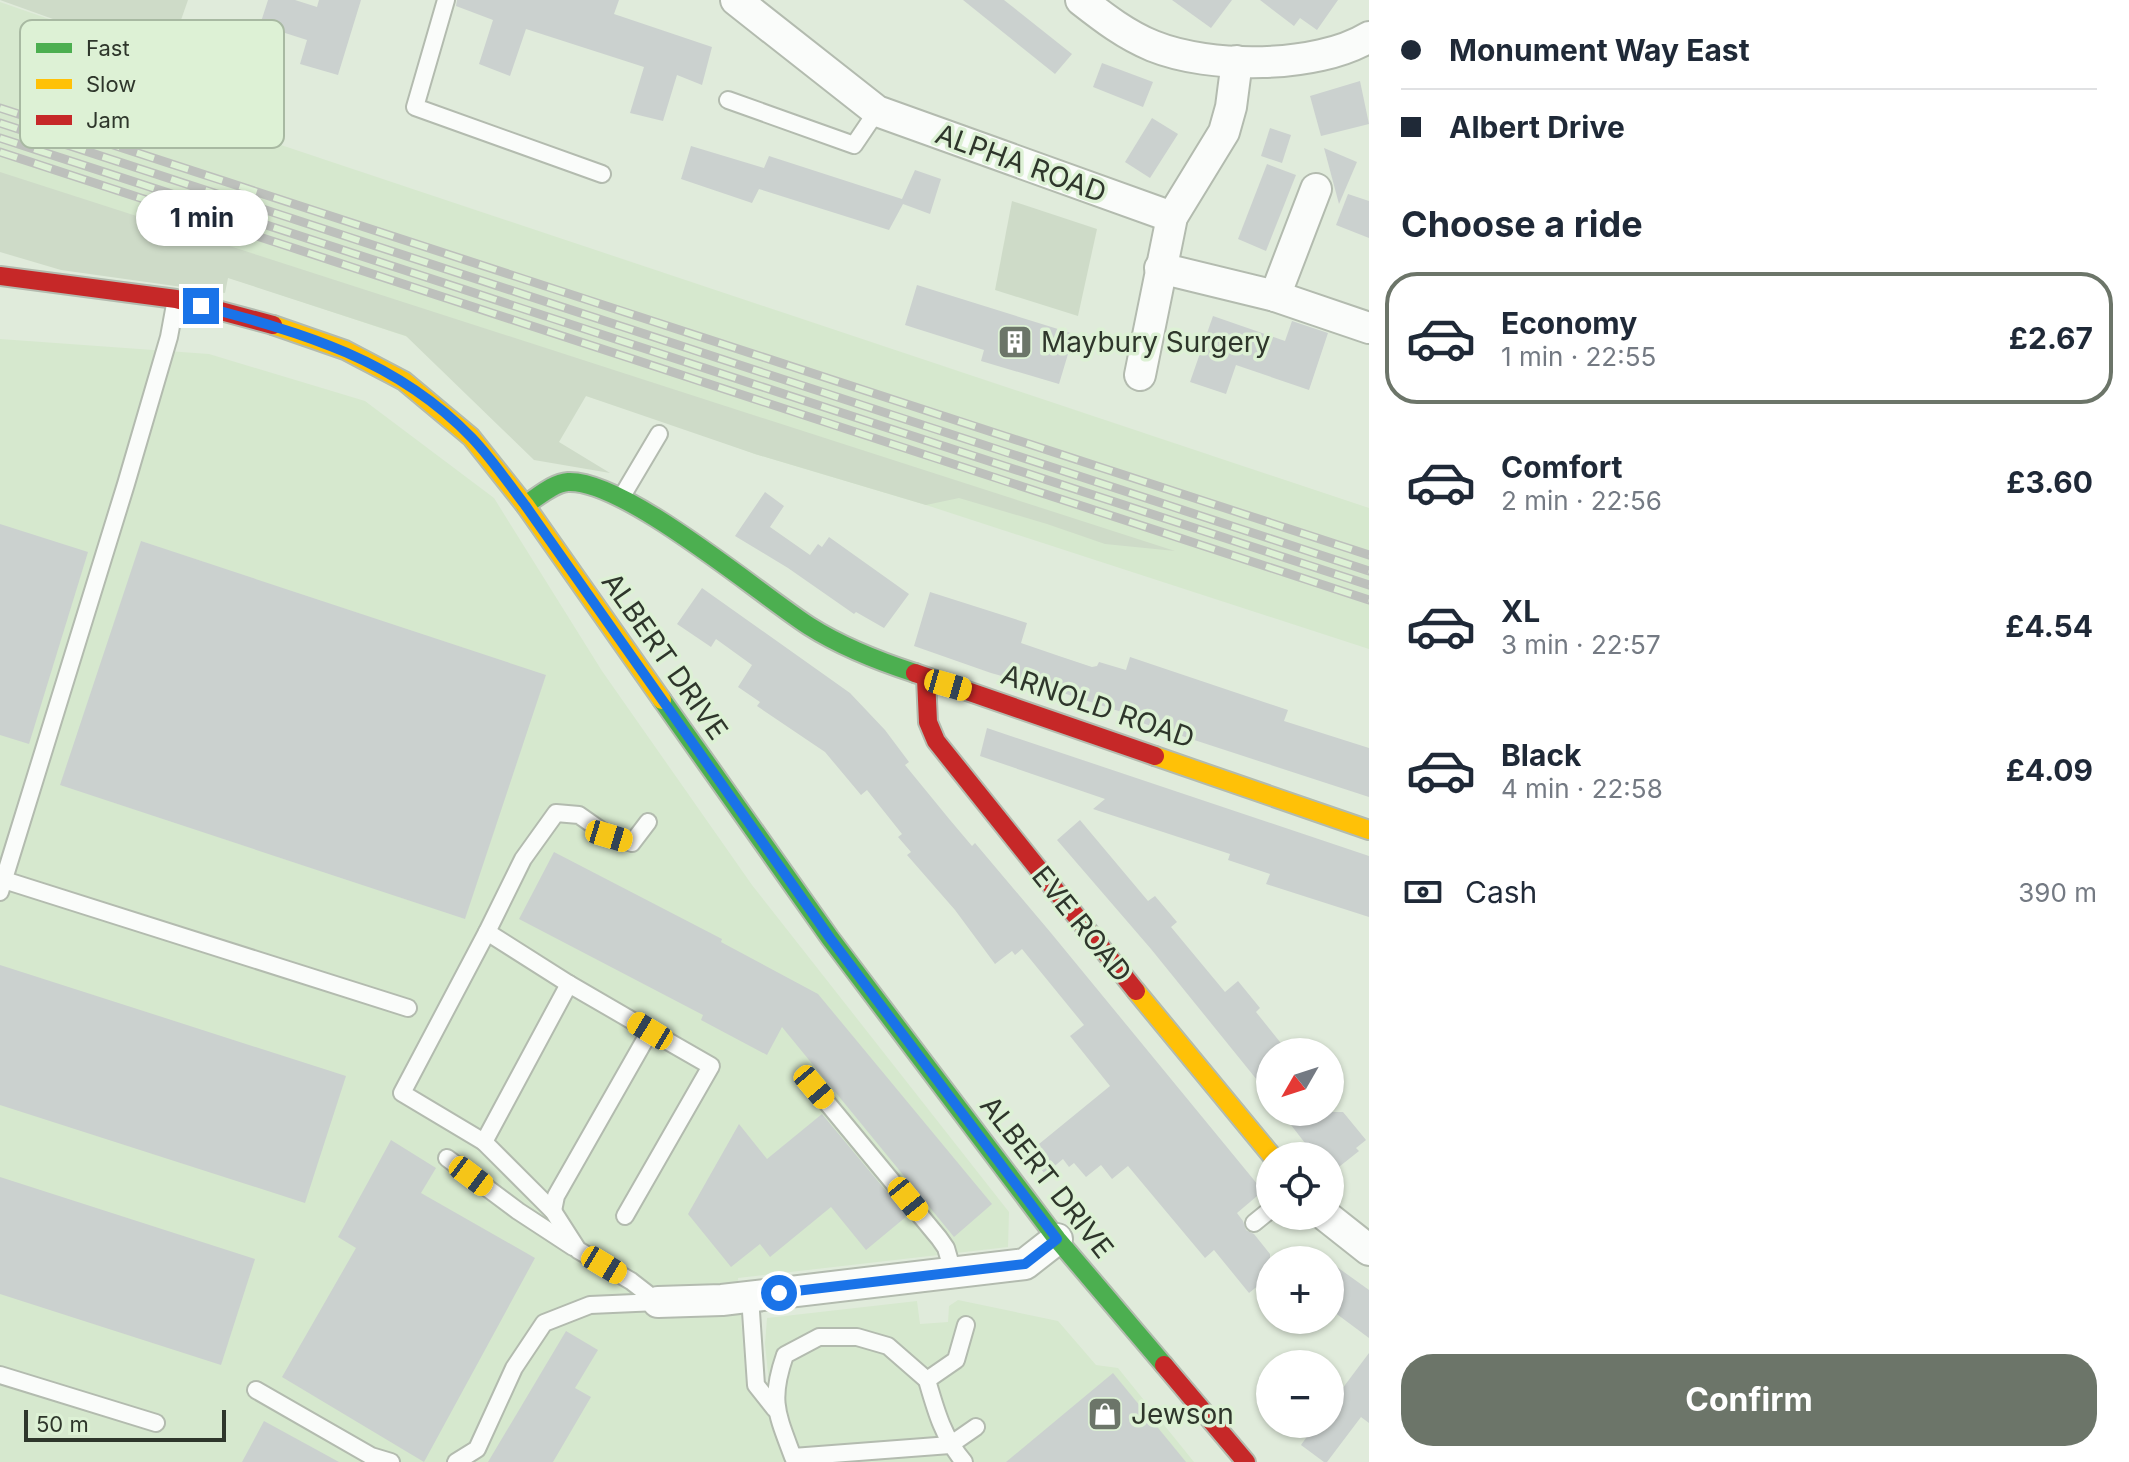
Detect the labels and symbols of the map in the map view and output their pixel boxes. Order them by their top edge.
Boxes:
legend [20,20,284,148]
text: Fast [86,35,130,61]
text: Slow [86,71,136,97]
text: Jam [86,107,130,133]
street label: ALPHA ROAD [931,116,1111,210]
callout: 1 min [135,190,267,246]
route end [183,288,219,324]
building icon: Maybury Surgery [996,323,1034,361]
place label: Maybury Surgery [1041,325,1271,359]
street label: ALBERT DRIVE [595,566,735,746]
street label: ARNOLD ROAD [997,657,1199,755]
car [922,667,974,703]
car [583,818,635,854]
street label: EVE ROAD [1025,859,1139,989]
car [623,1008,677,1054]
north arrow [1256,1038,1344,1126]
car [789,1061,839,1113]
street label: ALBERT DRIVE [973,1089,1121,1265]
car [445,1152,497,1200]
car [884,1173,932,1225]
car [577,1242,631,1288]
route start [761,1275,797,1311]
shop icon: Jewson [1086,1395,1124,1433]
place label: Jewson [1131,1397,1234,1431]
scale bar [24,1406,226,1442]

